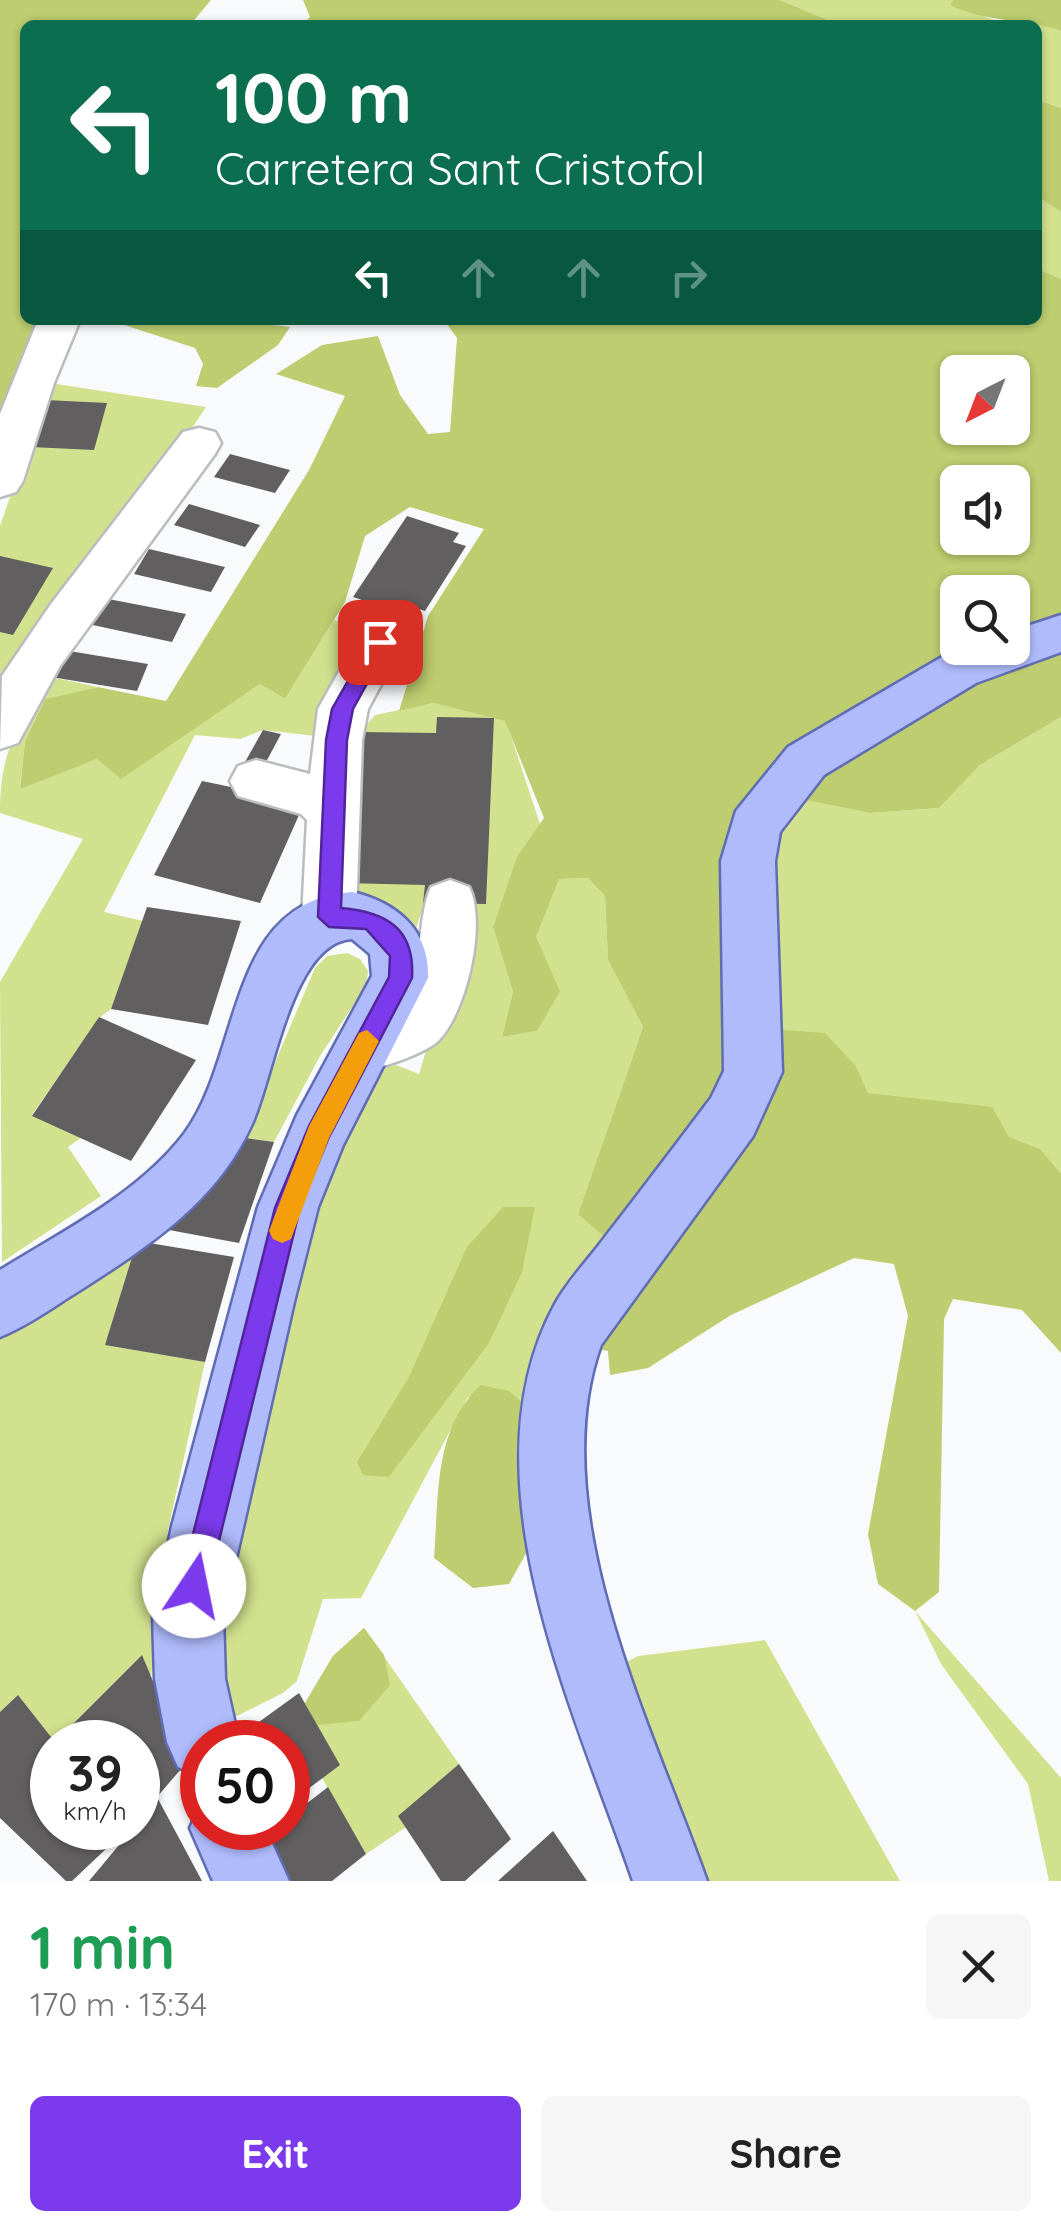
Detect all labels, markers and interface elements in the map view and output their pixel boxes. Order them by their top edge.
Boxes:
text: 100 m [215,53,412,141]
icon: left [50,60,180,190]
text: Carretera Sant Cristofol [215,140,705,196]
icon: left [346,250,401,305]
icon: ahead [451,250,506,305]
icon: ahead [556,250,611,305]
icon: right [661,250,716,305]
north arrow [940,355,1030,445]
map controls [940,355,1030,665]
button: sound [940,465,1030,555]
button: search [940,575,1030,665]
pin [338,600,423,685]
icon: arrive [353,615,408,670]
position arrow [142,1534,246,1638]
speed limit sign: 50 [180,1720,310,1850]
text: 39 [67,1741,123,1804]
text: km/h [63,1795,127,1826]
text: 1 min [30,1909,175,1984]
button: close [926,1914,1031,2019]
text: 170 m · 13:34 [30,1984,207,2024]
button: Exit [30,2096,521,2211]
button: Share [541,2096,1031,2211]

